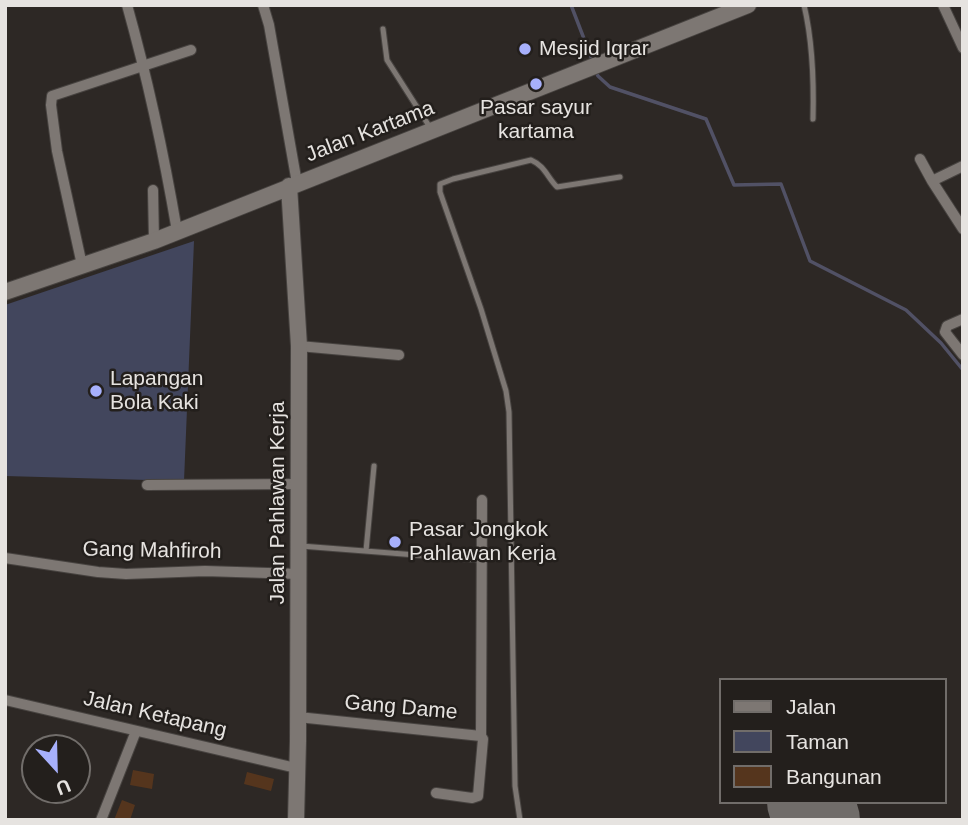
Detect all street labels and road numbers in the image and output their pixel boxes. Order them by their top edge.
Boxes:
street label: Jalan Kartama [302,96,438,168]
street label: Jalan Pahlawan Kerja [265,401,291,605]
street label: Gang Mahfiroh [82,537,222,565]
street label: Jalan Ketapang [81,686,229,744]
street label: Gang Dame [344,691,458,725]

